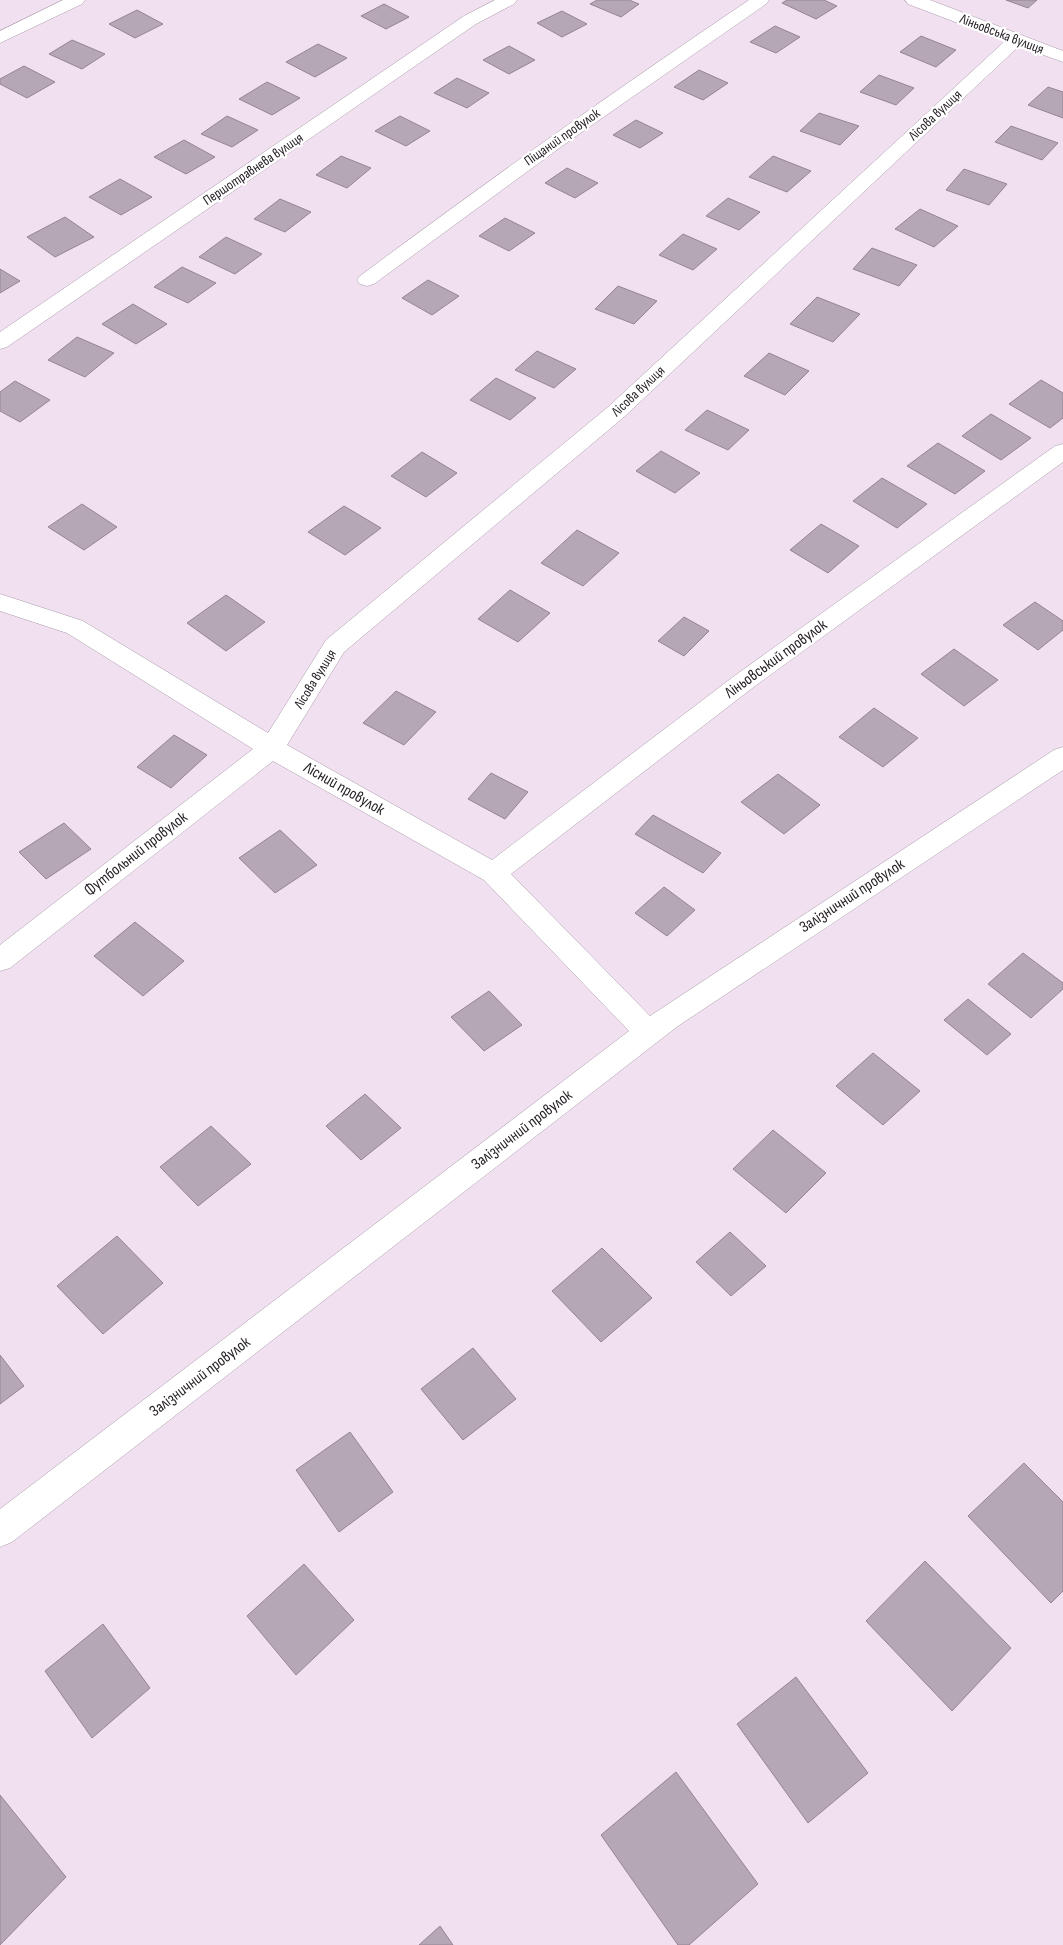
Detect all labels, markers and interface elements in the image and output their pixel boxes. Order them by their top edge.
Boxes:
street label: Ліньовська вулиця [957,10,1046,58]
street label: Лісова вулиця [904,86,965,145]
street label: Піщаний провулок [521,104,604,169]
street label: Першотравнева вулиця [200,129,306,209]
street label: Лісова вулиця [607,362,668,421]
street label: Ліньовський провулок [720,615,832,703]
street label: Лісова вулиця [290,646,340,713]
street label: Лісний провулок [300,758,388,820]
street label: Футбольний провулок [81,807,192,900]
street label: Залізничний провулок [796,855,909,937]
street label: Залізничний провулок [468,1085,577,1174]
street label: Залізничний провулок [146,1332,255,1421]

